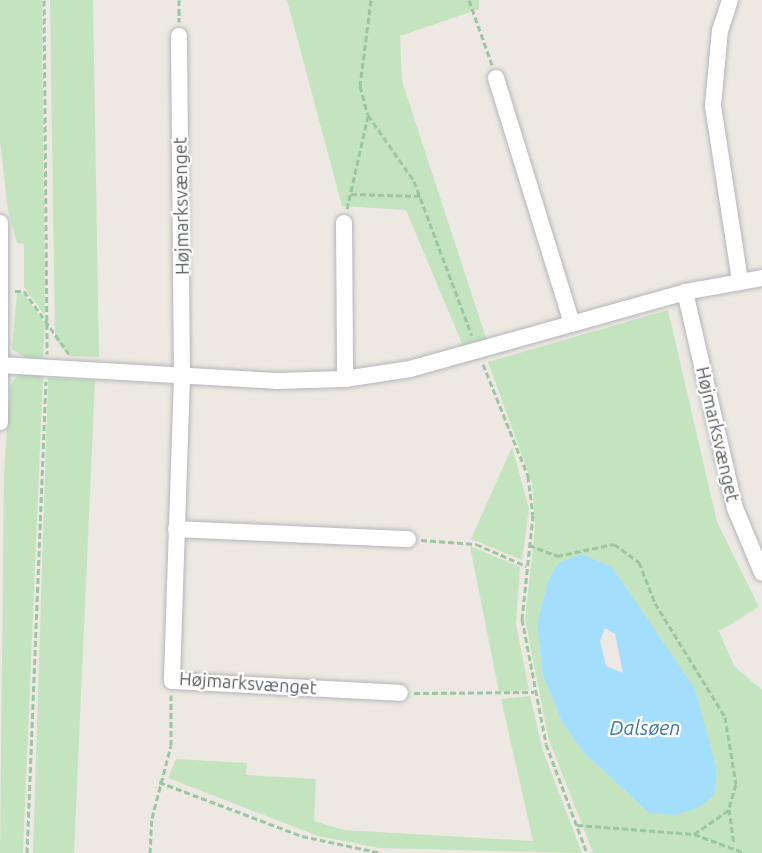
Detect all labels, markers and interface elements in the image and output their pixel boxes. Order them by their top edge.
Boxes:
street label: Højmarksvænget [169,137,193,275]
street label: Højmarksvænget [692,364,744,504]
street label: Højmarksvænget [179,667,317,699]
water label: Dalsøen [610,715,680,739]

